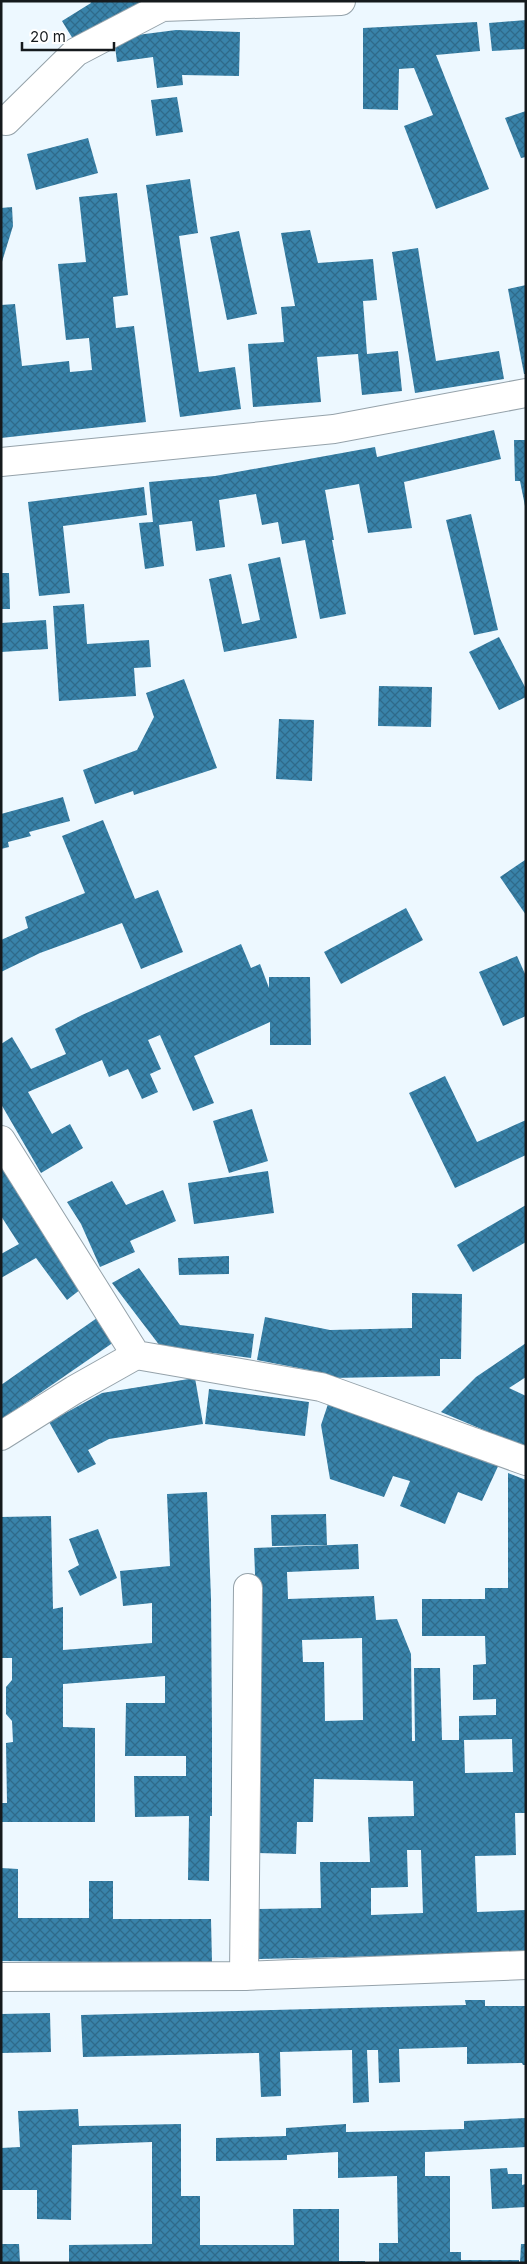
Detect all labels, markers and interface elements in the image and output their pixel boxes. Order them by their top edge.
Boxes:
scale bar [22,20,115,52]
text: 20 m [30,27,66,46]

